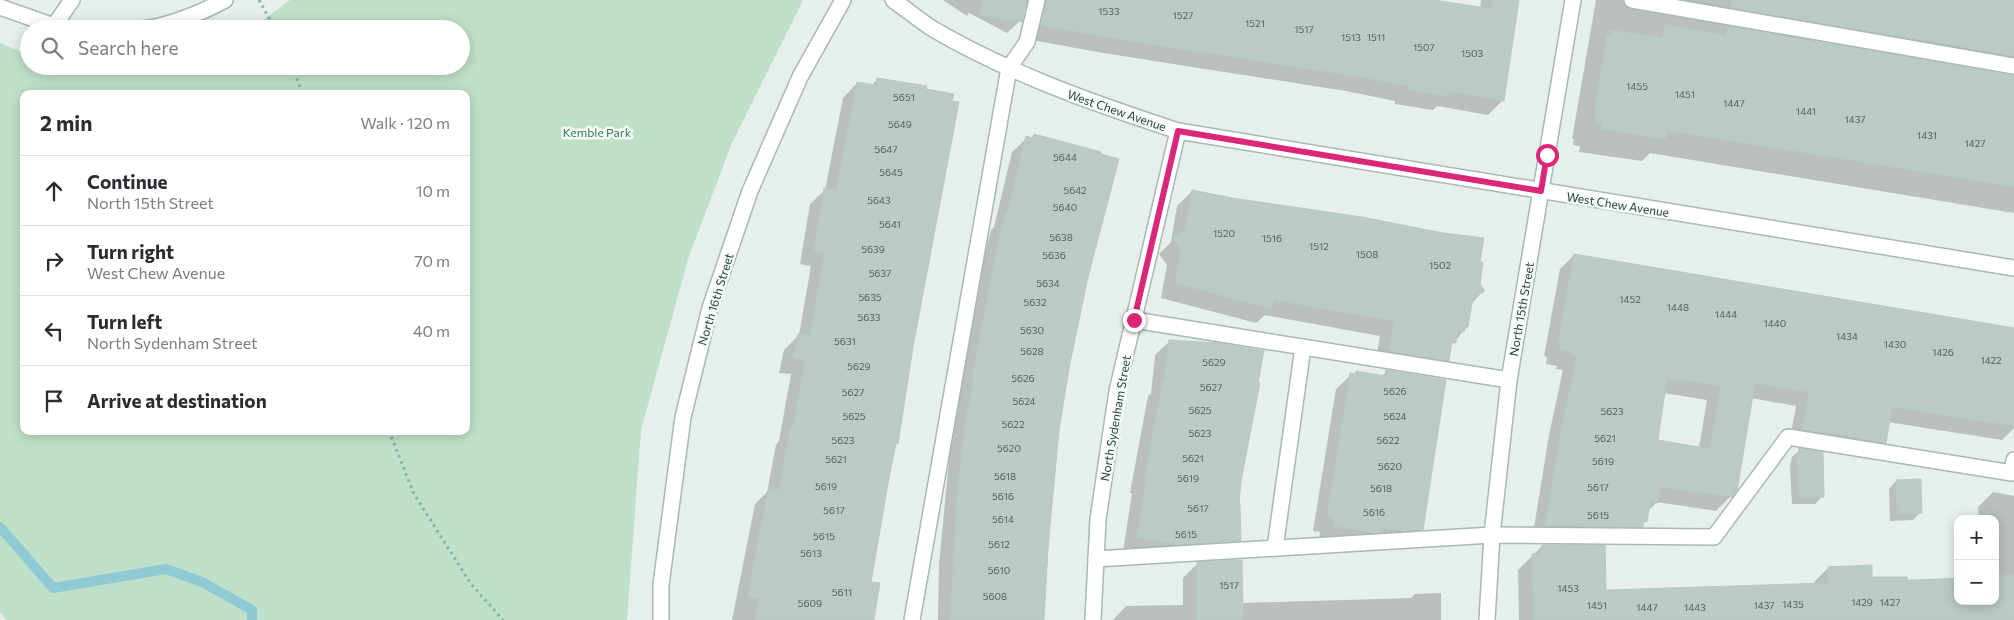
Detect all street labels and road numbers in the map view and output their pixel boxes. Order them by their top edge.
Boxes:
street label: West Chew Avenue [1066,87,1168,133]
street label: West Chew Avenue [1566,189,1670,219]
street label: North 16th Street [694,251,736,347]
street label: North 15th Street [1506,261,1536,357]
street label: North Sydenham Street [1097,354,1133,482]

